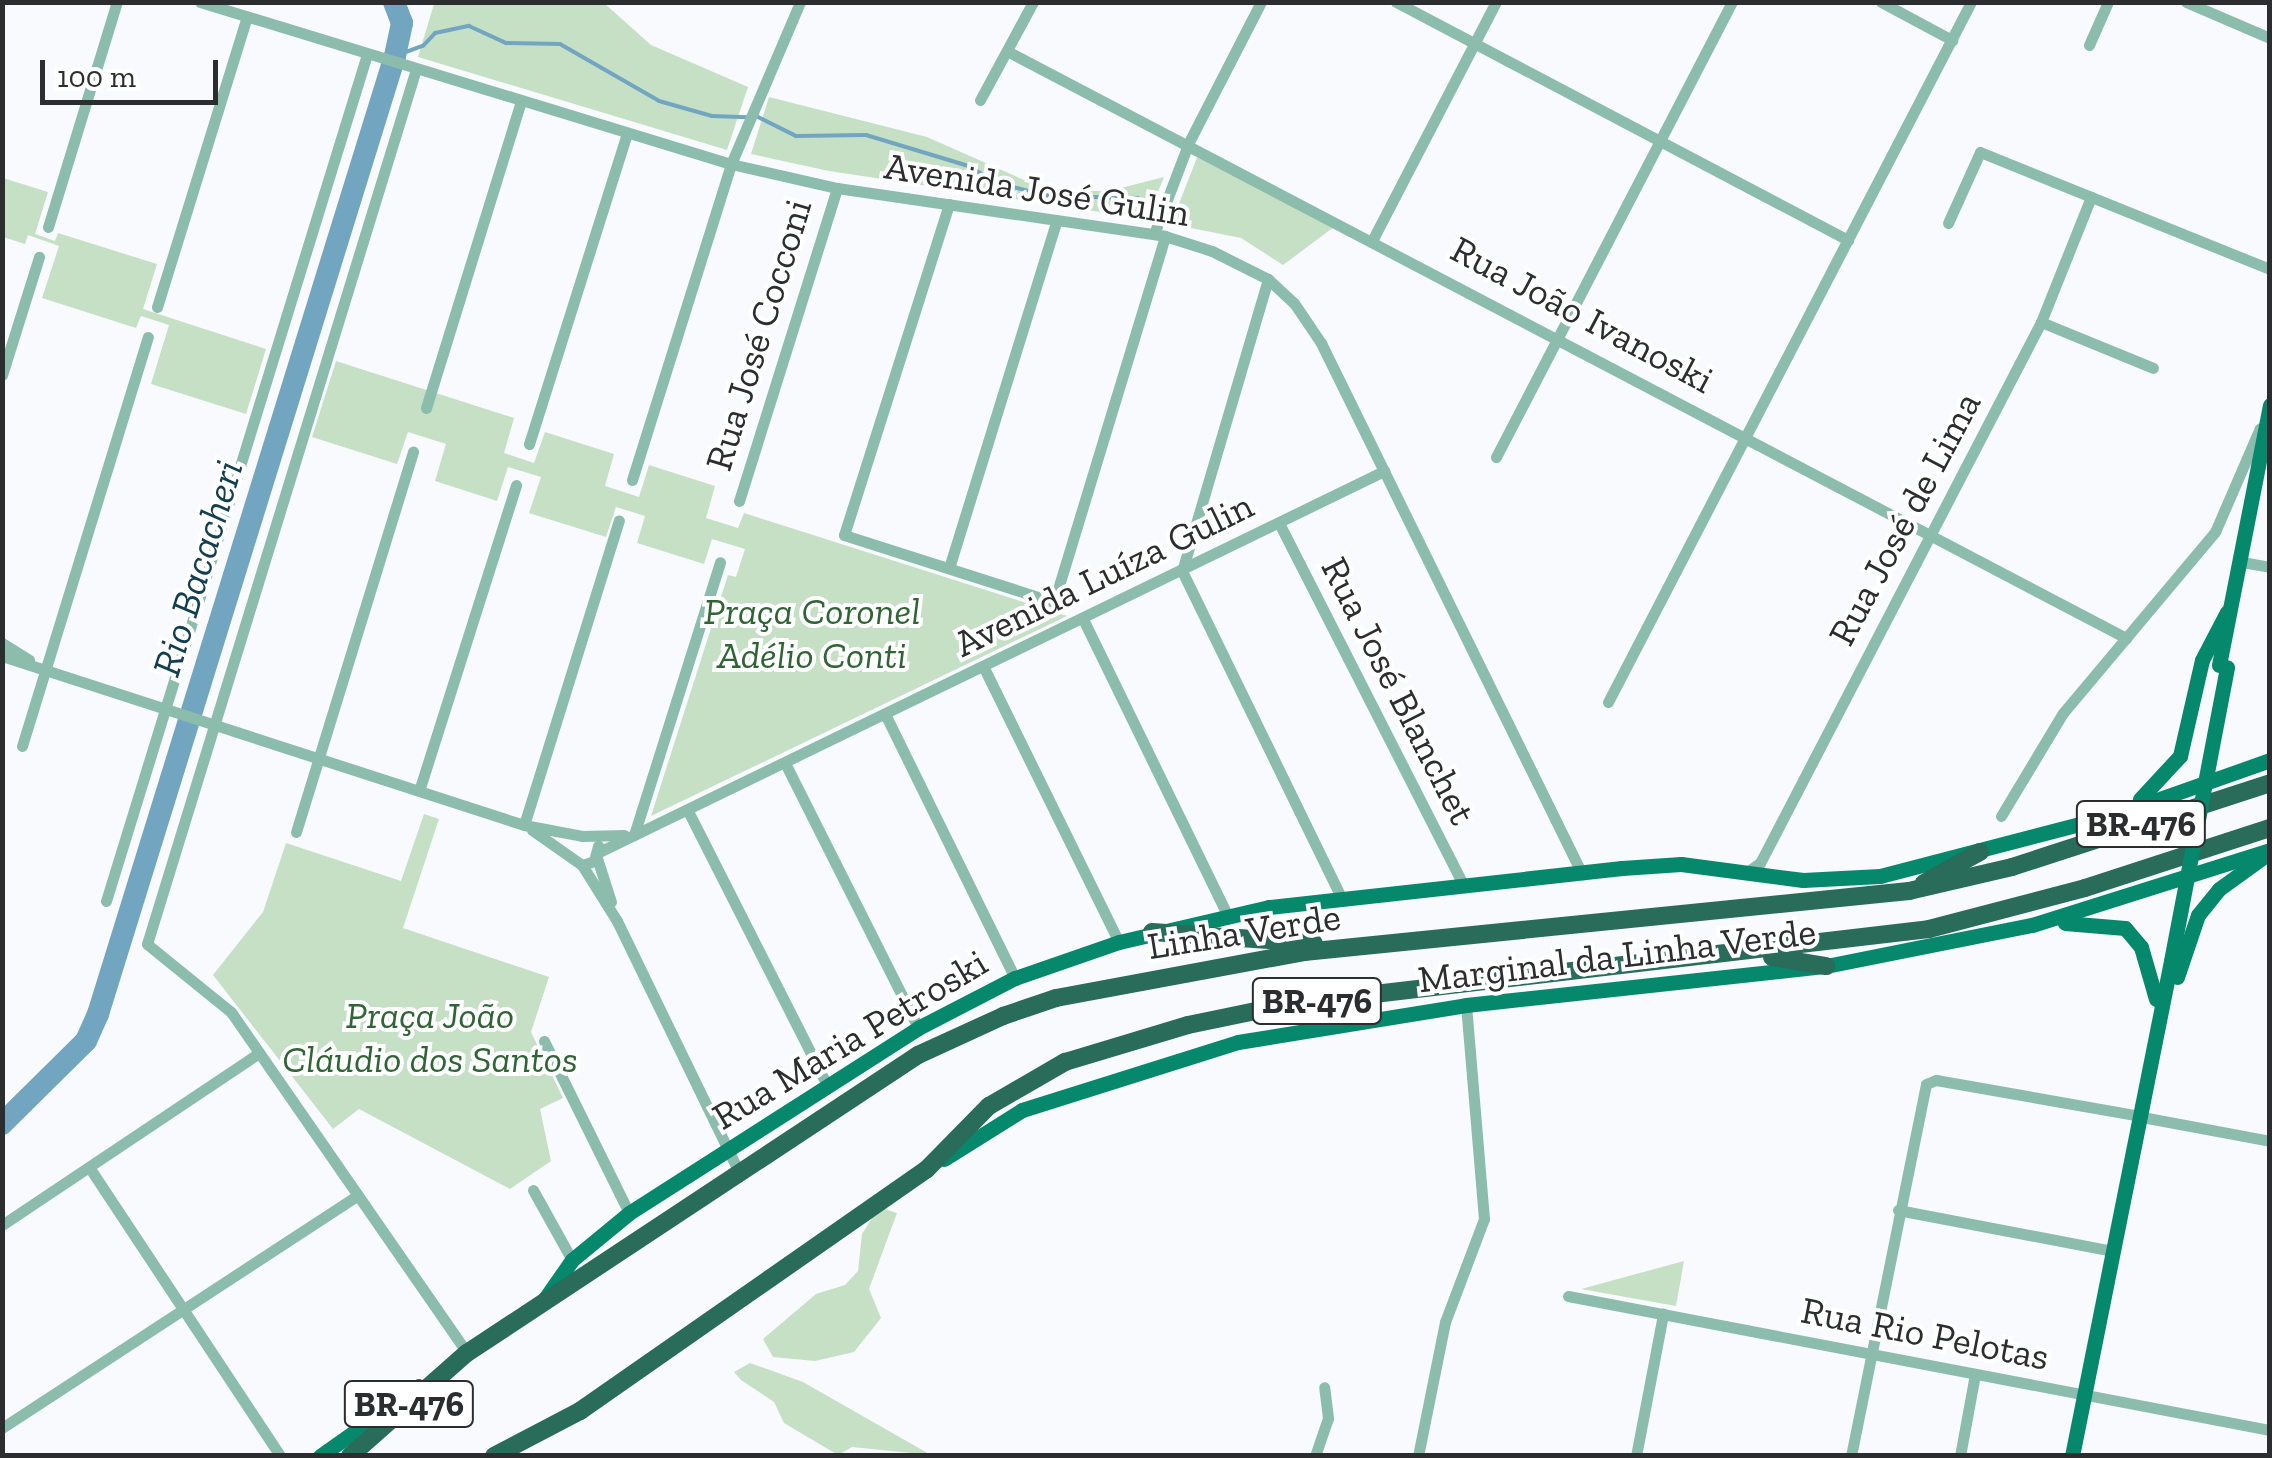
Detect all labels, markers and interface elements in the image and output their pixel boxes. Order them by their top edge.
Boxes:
scale bar [45,40,222,102]
text: 100 m [57,59,136,95]
street label: Avenida José Gulin [881,143,1193,237]
street label: Rua José Cocconi [696,194,822,476]
street label: Rua João Ivanoski [1443,227,1721,403]
street label: Rua José de Lima [1819,384,1991,654]
water label: Rio Bacacheri [141,454,253,682]
street label: Avenida Luíza Gulin [947,483,1261,667]
street label: Rua José Blanchet [1311,549,1485,833]
park label: Praça Coronel Adélio Conti [704,589,920,678]
road number: BR-476 [2074,794,2208,854]
street label: Linha Verde [1144,894,1344,970]
street label: Marginal da Linha Verde [1415,909,1819,1003]
street label: Rua Maria Petroski [704,940,996,1140]
road number: BR-476 [1250,971,1384,1031]
park label: Praça João Cláudio dos Santos [282,993,578,1082]
street label: Rua Rio Pelotas [1797,1288,2053,1380]
road number: BR-476 [342,1374,476,1434]

